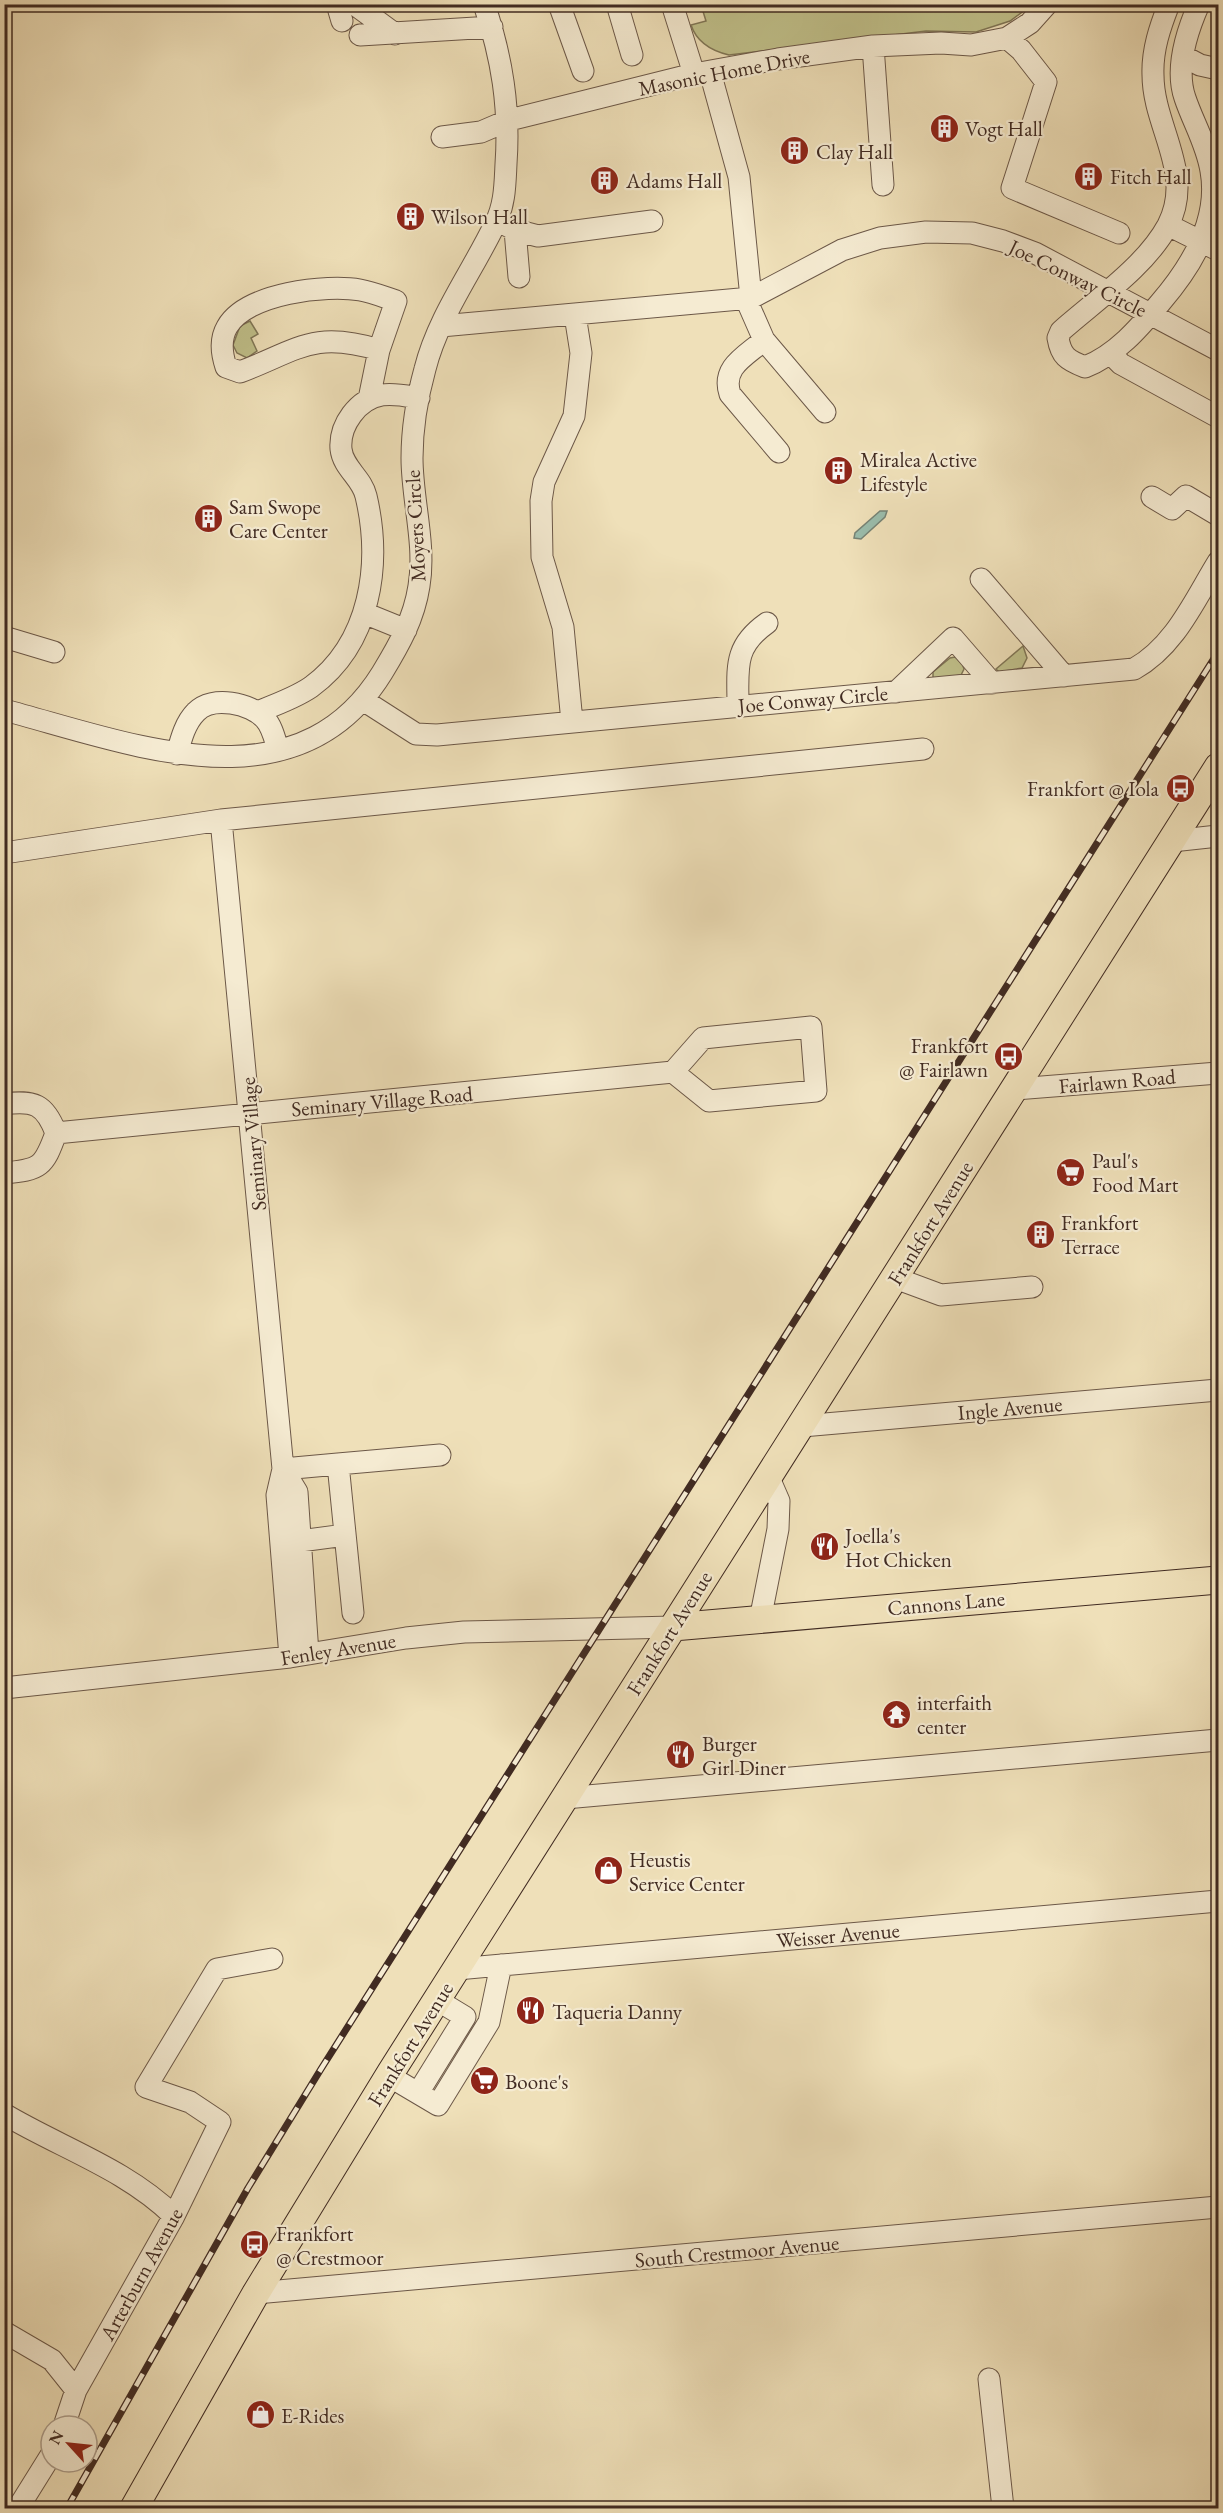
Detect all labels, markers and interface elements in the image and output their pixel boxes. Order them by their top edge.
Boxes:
street label: Masonic Home Drive [636,42,812,102]
building icon: Vogt Hall [928,112,960,144]
place label: Vogt Hall [965,115,1043,142]
building icon: Clay Hall [779,135,811,167]
place label: Clay Hall [816,138,893,165]
building icon: Fitch Hall [1073,160,1105,192]
place label: Fitch Hall [1110,163,1192,190]
building icon: Adams Hall [589,164,621,196]
place label: Adams Hall [625,167,722,194]
building icon: Wilson Hall [394,200,426,232]
place label: Wilson Hall [431,203,528,230]
street label: Joe Conway Circle [1003,232,1151,323]
place label: Miralea Active Lifestyle [860,446,977,497]
building icon: Miralea Active Lifestyle [823,455,855,487]
street label: Moyers Circle [399,469,431,583]
place label: Sam Swope Care Center [229,493,328,544]
building icon: Sam Swope Care Center [192,502,224,534]
street label: Joe Conway Circle [735,679,889,719]
bus stop icon: Frankfort @ Iola [1164,772,1196,804]
place label: Frankfort @ Iola [1027,775,1160,802]
place label: Frankfort @ Fairlawn [899,1032,988,1083]
bus stop icon: Frankfort @ Fairlawn [993,1041,1025,1073]
street label: Fairlawn Road [1057,1062,1177,1100]
street label: Seminary Village [234,1076,272,1212]
street label: Seminary Village Road [290,1080,474,1122]
place label: Paul's Food Mart [1092,1147,1179,1198]
street label: Frankfort Avenue [881,1156,979,1290]
supermarket icon: Paul's Food Mart [1055,1156,1087,1188]
place label: Frankfort Terrace [1061,1209,1139,1260]
building icon: Frankfort Terrace [1024,1218,1056,1250]
street label: Ingle Avenue [956,1390,1064,1426]
place label: Joella's Hot Chicken [843,1522,952,1573]
restaurant icon: Joella's Hot Chicken [808,1531,840,1563]
street label: Frankfort Avenue [620,1566,718,1700]
street label: Cannons Lane [886,1584,1006,1622]
street label: Fenley Avenue [278,1627,398,1671]
place label: interfaith center [917,1689,992,1740]
temple icon: interfaith center [880,1698,912,1730]
place label: Burger Girl Diner [702,1730,786,1781]
restaurant icon: Burger Girl Diner [665,1739,697,1771]
place label: Heustis Service Center [629,1846,745,1897]
shop icon: Heustis Service Center [592,1855,624,1887]
street label: Weisser Avenue [775,1916,901,1954]
street label: Frankfort Avenue [361,1977,459,2111]
restaurant icon: Taqueria Danny [515,1995,547,2027]
place label: Taqueria Danny [552,1998,683,2025]
supermarket icon: Boone's [468,2065,500,2097]
place label: Boone's [505,2068,569,2095]
street label: Arterburn Avenue [93,2203,189,2346]
place label: Frankfort @ Crestmoor [276,2220,384,2271]
bus stop icon: Frankfort @ Crestmoor [239,2229,271,2261]
street label: South Crestmoor Avenue [634,2229,840,2273]
shop icon: E-Rides [244,2399,276,2431]
place label: E-Rides [281,2402,345,2429]
north arrow [39,2414,99,2474]
text: N [44,2427,68,2448]

